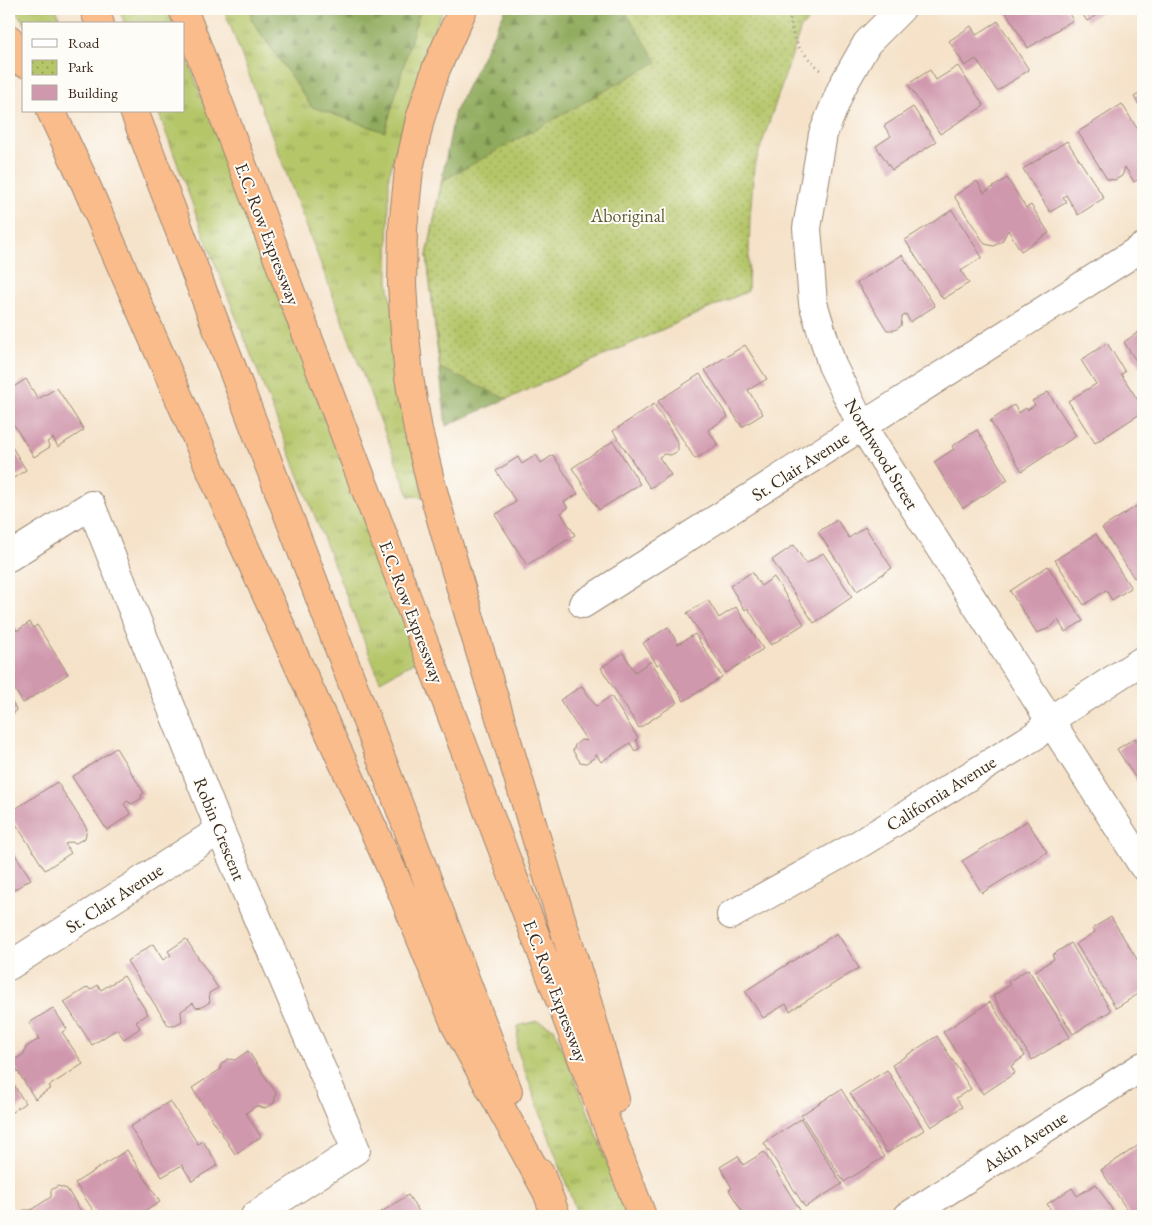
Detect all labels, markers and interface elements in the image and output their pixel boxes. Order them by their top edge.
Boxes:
legend [22,22,185,112]
text: Road [68,33,100,52]
text: Park [68,57,95,76]
text: Building [68,83,118,102]
street label: E.C. Row Expressway [230,160,306,308]
park label: Aboriginal [590,204,665,227]
street label: Northwood Street [840,394,924,514]
street label: St. Clair Avenue [747,426,853,506]
street label: E.C. Row Expressway [374,538,450,686]
street label: California Avenue [882,750,1000,836]
street label: Robin Crescent [189,774,251,884]
street label: St. Clair Avenue [61,858,167,938]
street label: E.C. Row Expressway [518,917,594,1065]
street label: Askin Avenue [978,1105,1071,1177]

